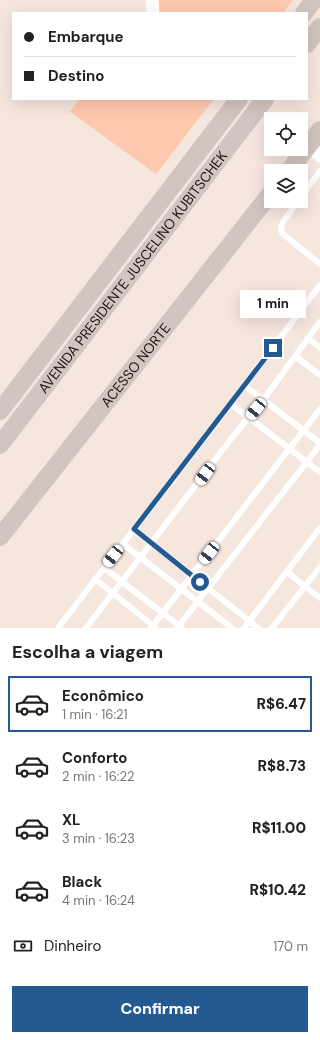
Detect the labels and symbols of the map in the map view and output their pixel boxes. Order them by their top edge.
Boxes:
street label: AVENIDA PRESIDENTE JUSCELINO KUBITSCHEK [34,147,231,397]
callout: 1 min [240,290,306,318]
street label: ACESSO NORTE [97,319,174,411]
route end [264,339,282,357]
car [244,396,268,422]
car [193,461,217,487]
car [197,540,221,566]
car [101,543,125,569]
route start [191,573,209,591]

